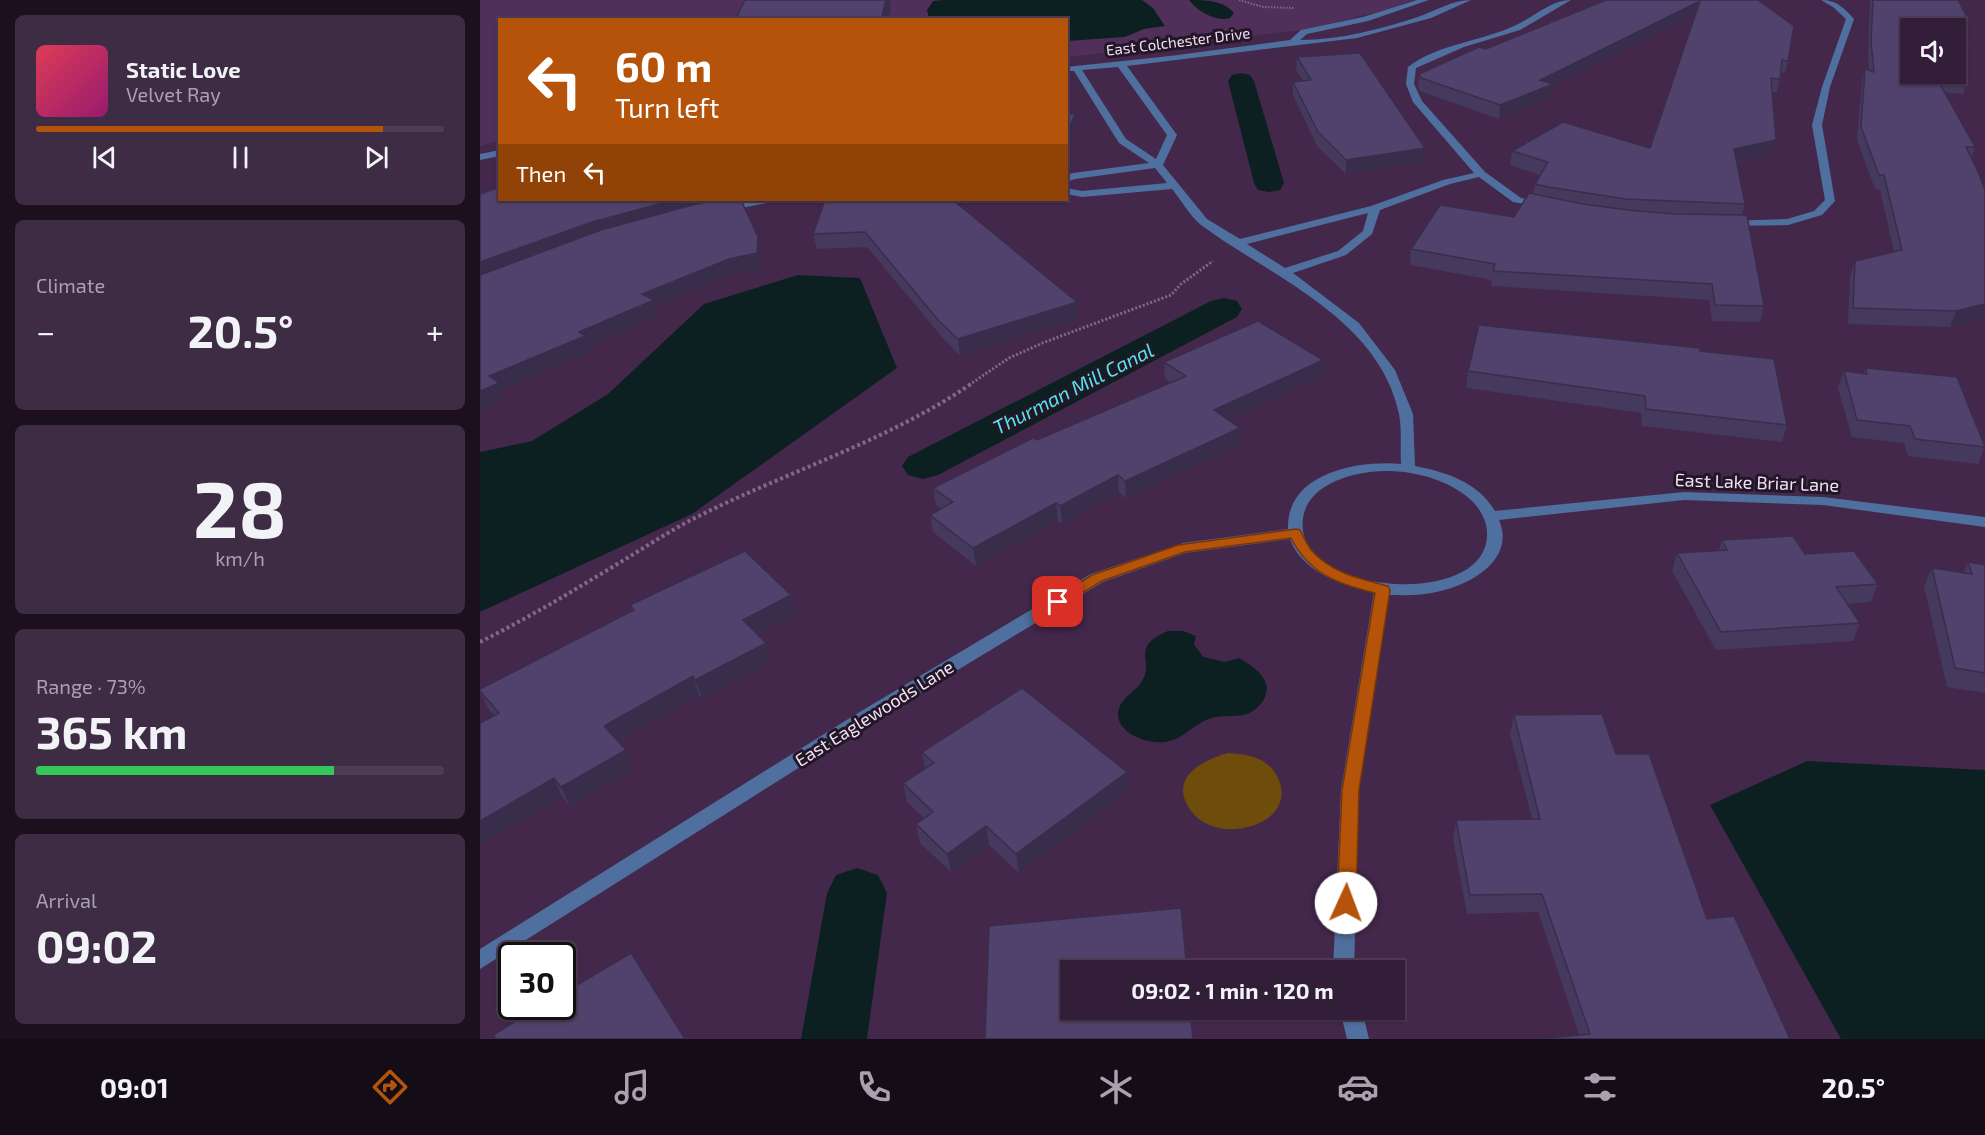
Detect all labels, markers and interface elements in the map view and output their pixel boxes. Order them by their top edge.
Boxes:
map controls [1900,18,1966,84]
button: sound [1900,18,1966,84]
street label: East Colchester Drive [1105,23,1251,59]
text: 60 m [615,40,712,90]
icon: left [516,42,594,120]
text: Static Love [126,56,241,82]
text: Velvet Ray [126,82,221,106]
text: Turn left [615,91,719,123]
icon: previous [88,141,121,174]
icon: pause [224,141,257,174]
icon: next [360,141,393,174]
icon: left [578,156,611,189]
text: Then [516,160,566,186]
text: Climate [36,273,105,297]
text: 20.5° [188,303,293,357]
text: − [36,311,55,351]
text: + [426,311,444,351]
water label: Thurman Mill Canal [989,337,1157,439]
text: 28 [193,460,287,554]
street label: East Lake Briar Lane [1674,468,1840,496]
text: km/h [215,546,265,570]
pin [1032,576,1083,627]
icon: arrive [1041,585,1074,618]
street label: East Eaglewoods Lane [791,655,957,771]
text: Range · 73% [36,674,146,698]
text: 365 km [36,704,187,758]
position arrow [1314,871,1378,935]
text: Arrival [36,888,97,912]
text: 09:02 [36,918,157,972]
speed limit sign: 30 [498,942,576,1020]
text: 09:02 · 1 min · 120 m [1131,977,1334,1003]
icon: directions [369,1066,411,1108]
icon: music [611,1066,653,1108]
icon: phone [853,1066,895,1108]
icon: climate [1095,1066,1137,1108]
icon: car [1337,1066,1379,1108]
icon: filters [1579,1066,1621,1108]
text: 09:01 [100,1071,169,1103]
text: 20.5° [1821,1071,1885,1103]

